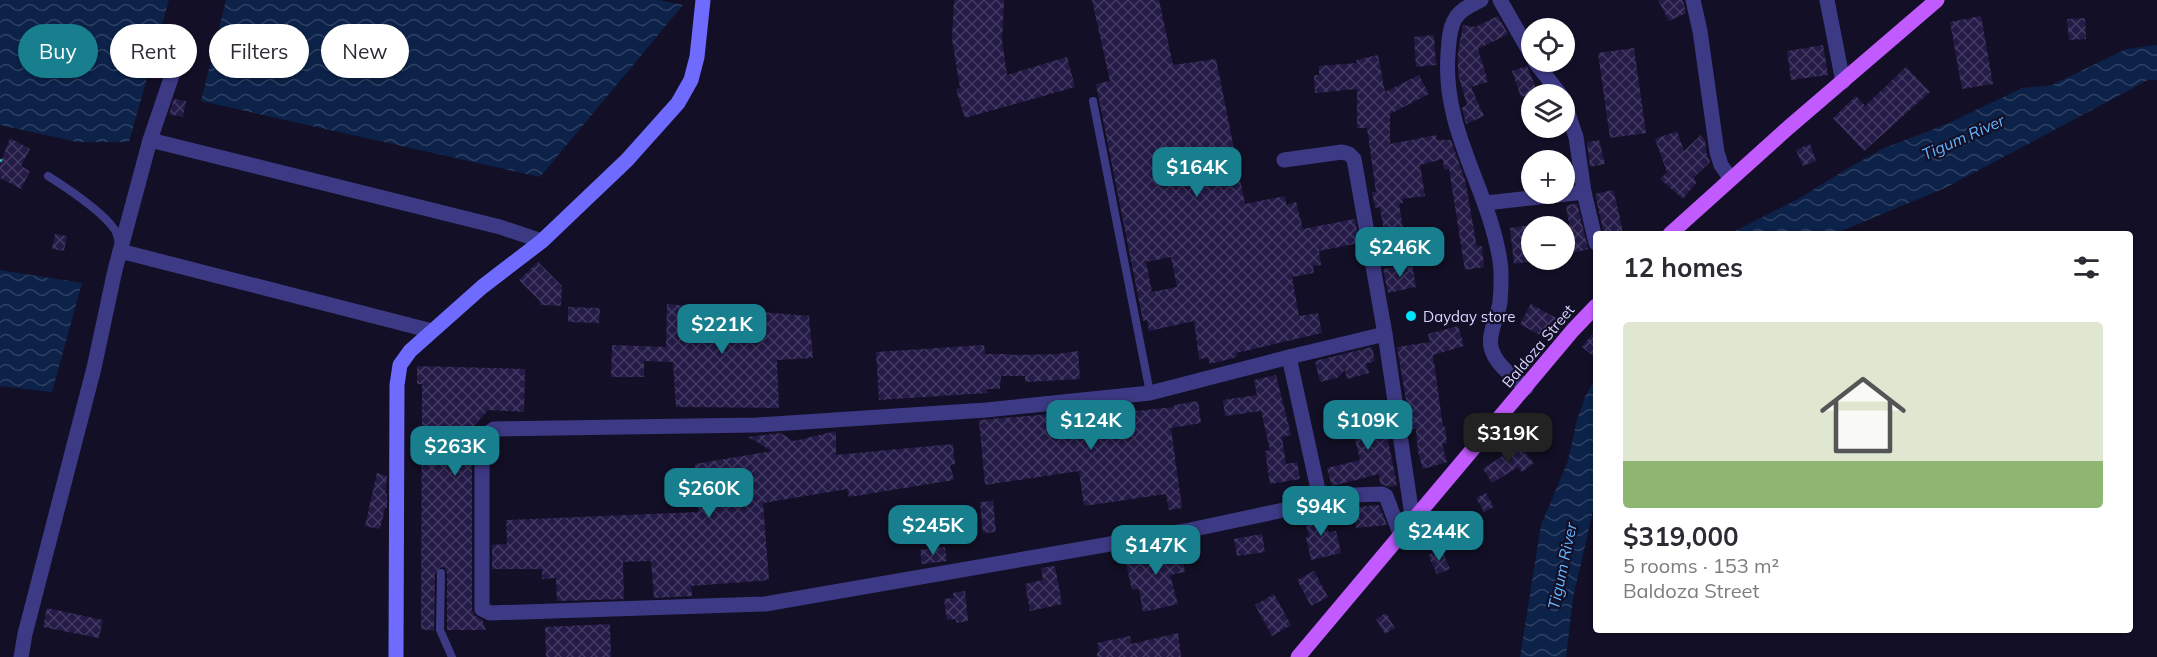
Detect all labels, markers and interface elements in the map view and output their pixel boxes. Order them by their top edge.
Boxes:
map controls [1521,18,1575,270]
button: locate [1521,18,1575,72]
chip: Buy [18,24,98,78]
chip: Rent [110,24,197,78]
chip: Filters [209,24,309,78]
chip: New [321,24,409,78]
button: layers [1521,84,1575,138]
water label: Tigum River [1919,109,2009,164]
pin: $164K [1155,147,1239,198]
button: + [1521,150,1575,204]
text: $164K [1166,154,1228,179]
button: − [1521,216,1575,270]
pin: $246K [1358,227,1442,278]
text: $246K [1369,234,1431,259]
text: 12 homes [1623,251,1743,284]
icon: filters [2070,251,2103,284]
street label: Baldoza Street [1498,301,1578,391]
pin: $221K [680,304,764,355]
place label: Dayday store [1423,307,1515,326]
marker: Dayday store [1404,309,1418,323]
text: $221K [691,311,753,336]
icon: home [1809,361,1917,469]
pin: $124K [1049,400,1133,451]
pin: $109K [1326,400,1410,451]
text: $124K [1060,407,1122,432]
text: $109K [1337,407,1399,432]
pin: $319K [1466,413,1550,464]
text: $319K [1477,420,1539,445]
pin: $263K [413,426,497,477]
text: $263K [424,433,486,458]
pin: $260K [667,468,751,519]
text: $260K [678,475,740,500]
pin: $94K [1285,486,1357,537]
text: $94K [1296,493,1346,518]
pin: $245K [891,505,975,556]
pin: $244K [1397,511,1481,562]
text: $245K [902,512,964,537]
text: $244K [1408,518,1470,543]
water label: Tigum River [1543,520,1581,611]
text: $319,000 [1623,520,1739,553]
pin: $147K [1114,525,1198,576]
text: $147K [1125,532,1187,557]
text: 5 rooms · 153 m² [1623,553,1779,578]
text: Baldoza Street [1623,578,1759,603]

